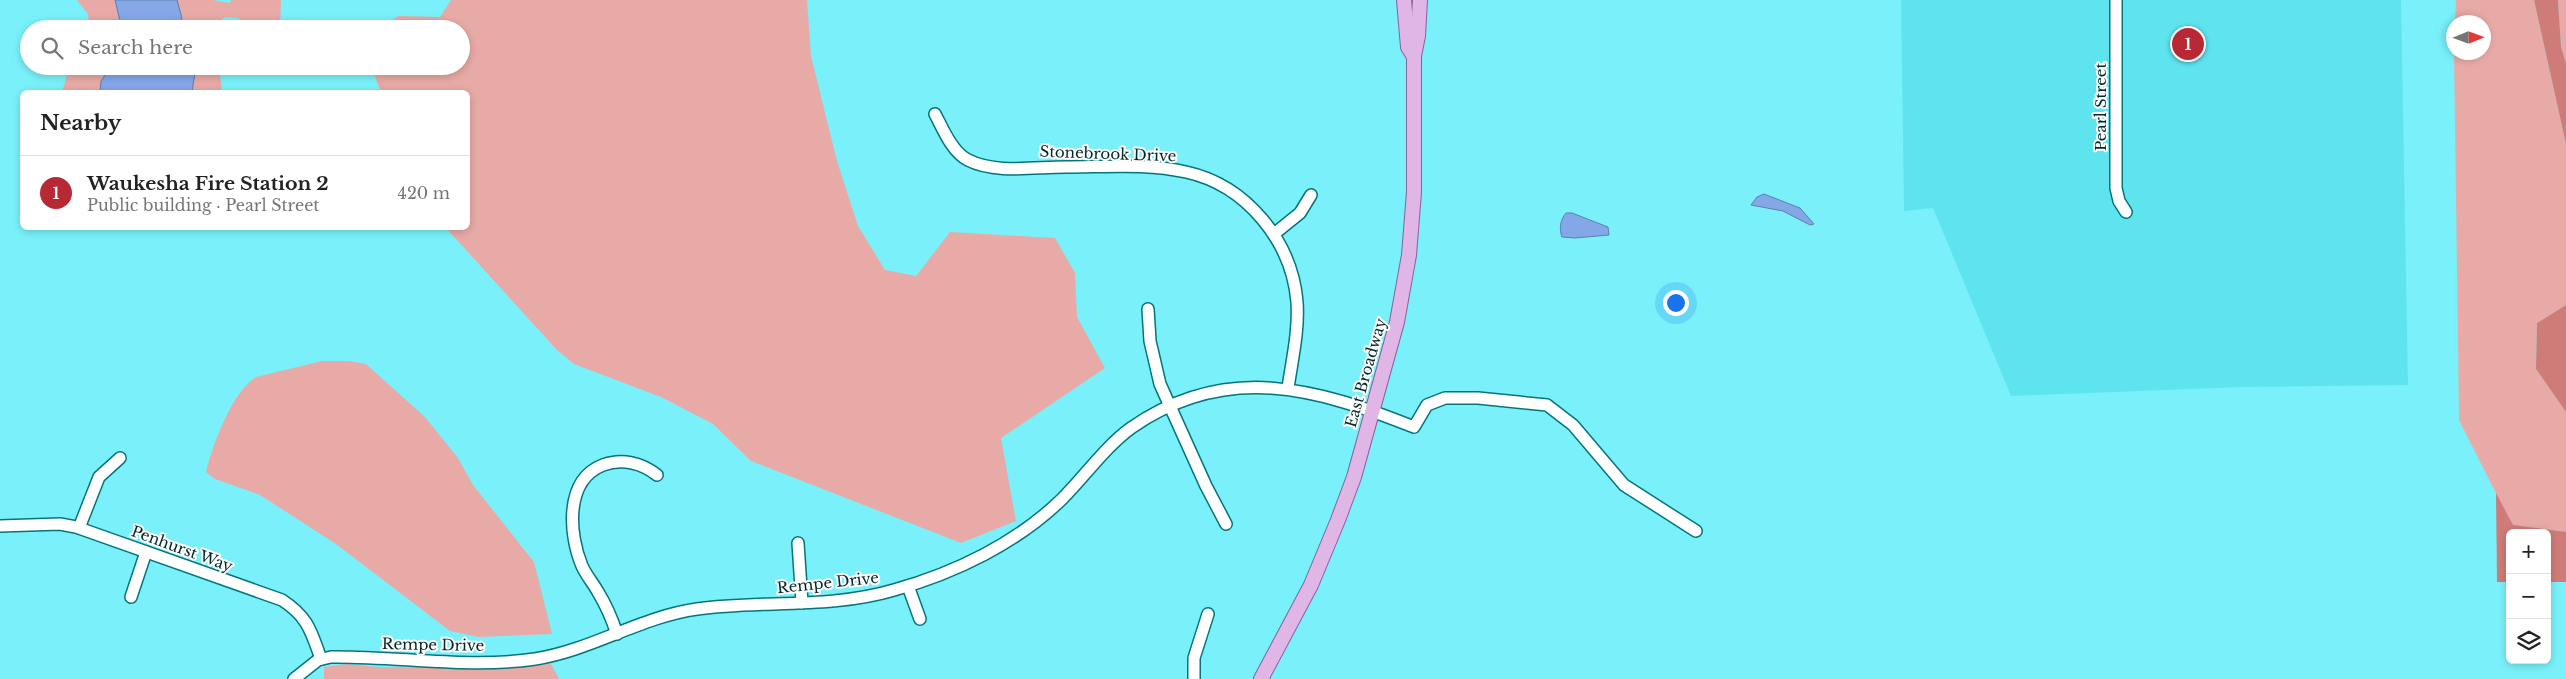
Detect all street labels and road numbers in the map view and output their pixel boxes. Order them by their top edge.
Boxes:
street label: Pearl Street [2091,63,2110,151]
street label: Stonebrook Drive [1039,142,1177,165]
street label: East Broadway [1341,316,1390,430]
street label: Penhurst Way [129,521,236,576]
street label: Rempe Drive [776,568,880,597]
street label: Rempe Drive [382,634,484,655]

